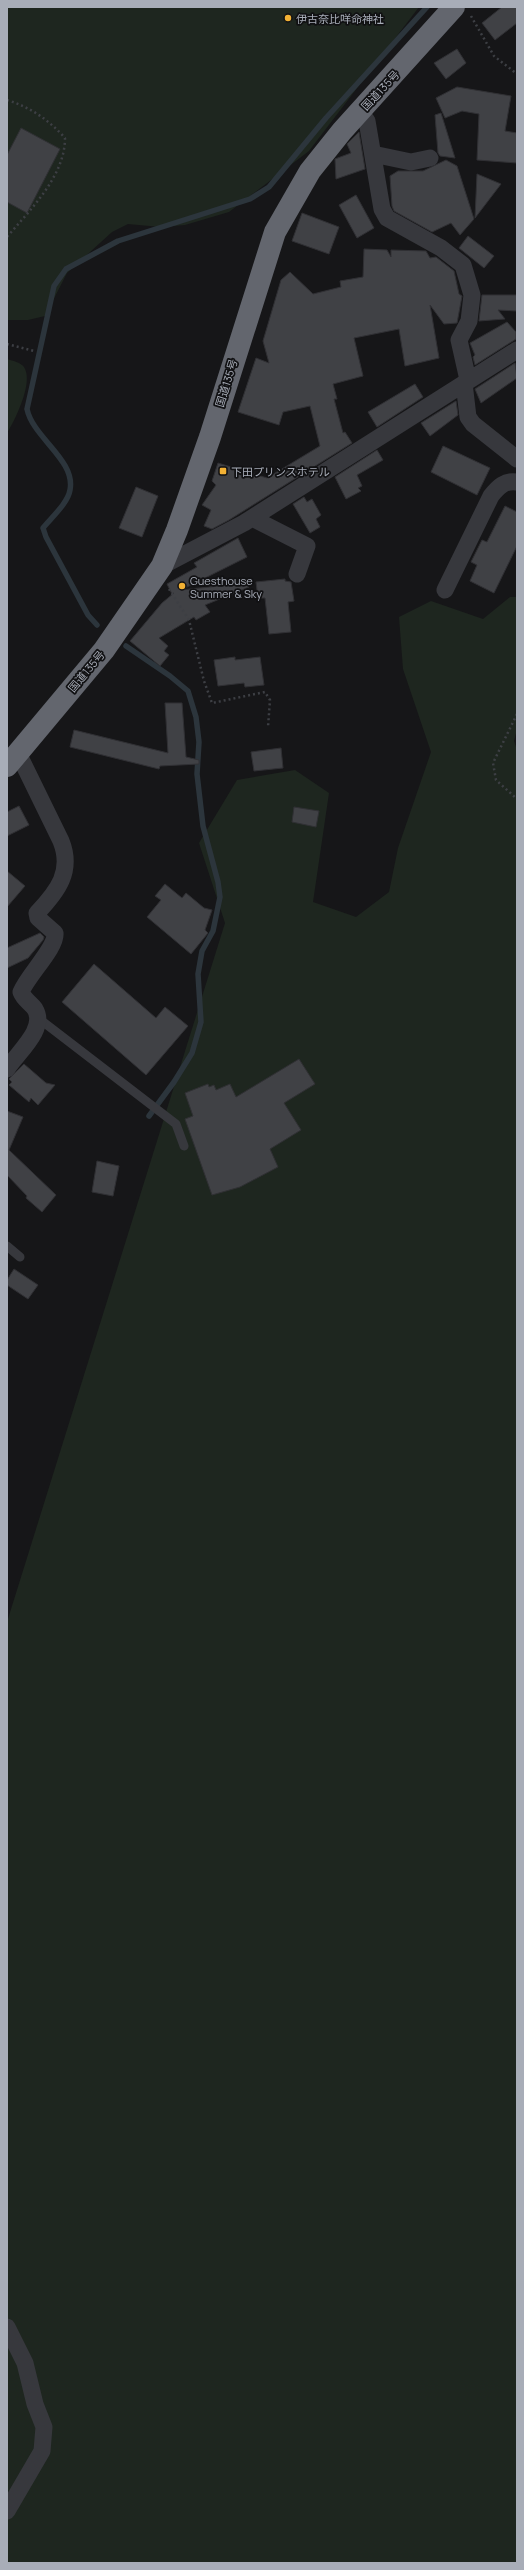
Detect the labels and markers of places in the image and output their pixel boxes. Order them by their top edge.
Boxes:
place label: 伊古奈比咩命神社 [296,11,384,26]
marker: 伊古奈比咩命神社 [283,13,293,23]
place label: 下田プリンスホテル [231,464,330,479]
marker: 下田プリンスホテル [218,466,228,476]
place label: Guesthouse Summer & Sky [190,573,262,601]
marker: Guesthouse Summer & Sky [177,581,187,591]

